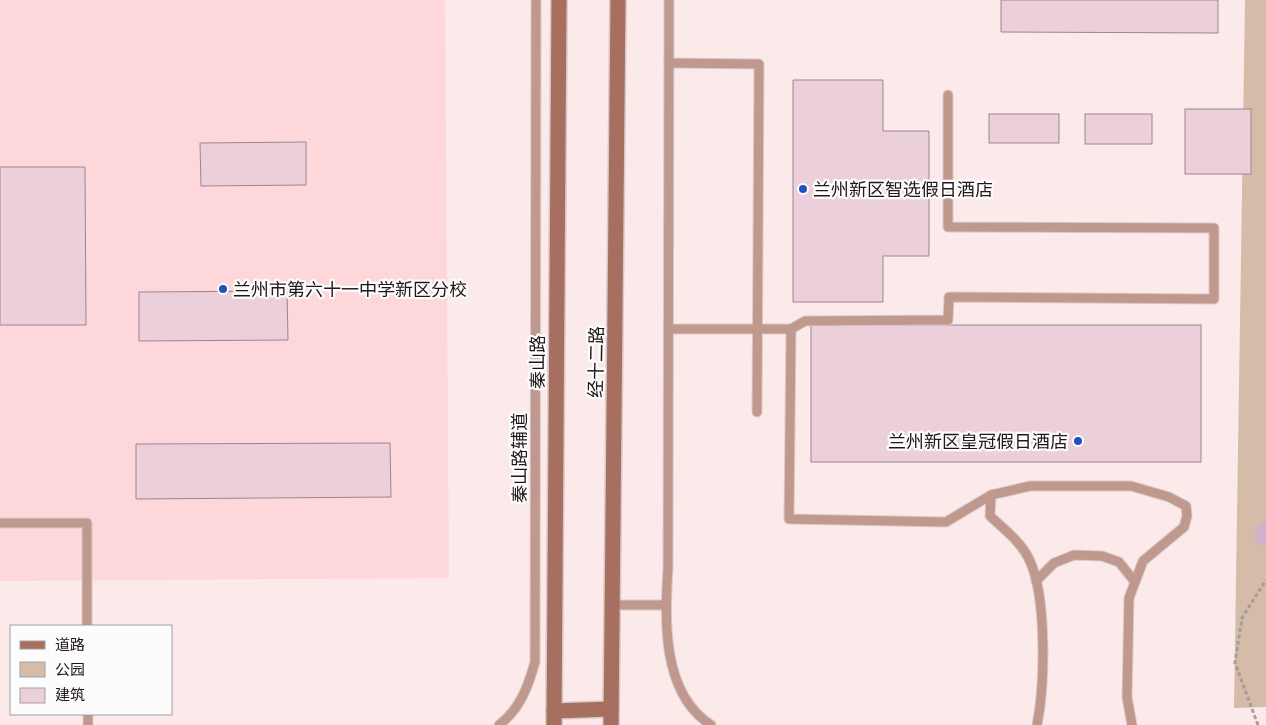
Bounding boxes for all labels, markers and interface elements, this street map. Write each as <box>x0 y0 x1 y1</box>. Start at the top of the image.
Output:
place label: 兰州新区智选假日酒店 <box>813 178 993 201</box>
marker: 兰州新区智选假日酒店 <box>797 183 809 195</box>
place label: 兰州市第六十一中学新区分校 <box>233 278 467 301</box>
marker: 兰州市第六十一中学新区分校 <box>217 283 229 295</box>
street label: 经十二路 <box>584 326 608 398</box>
street label: 秦山路 <box>526 335 549 389</box>
street label: 秦山路辅道 <box>508 413 531 503</box>
place label: 兰州新区皇冠假日酒店 <box>888 430 1068 453</box>
marker: 兰州新区皇冠假日酒店 <box>1072 435 1084 447</box>
legend <box>10 625 172 715</box>
text: 道路 <box>55 635 85 654</box>
text: 公园 <box>55 660 85 679</box>
text: 建筑 <box>55 685 85 704</box>

